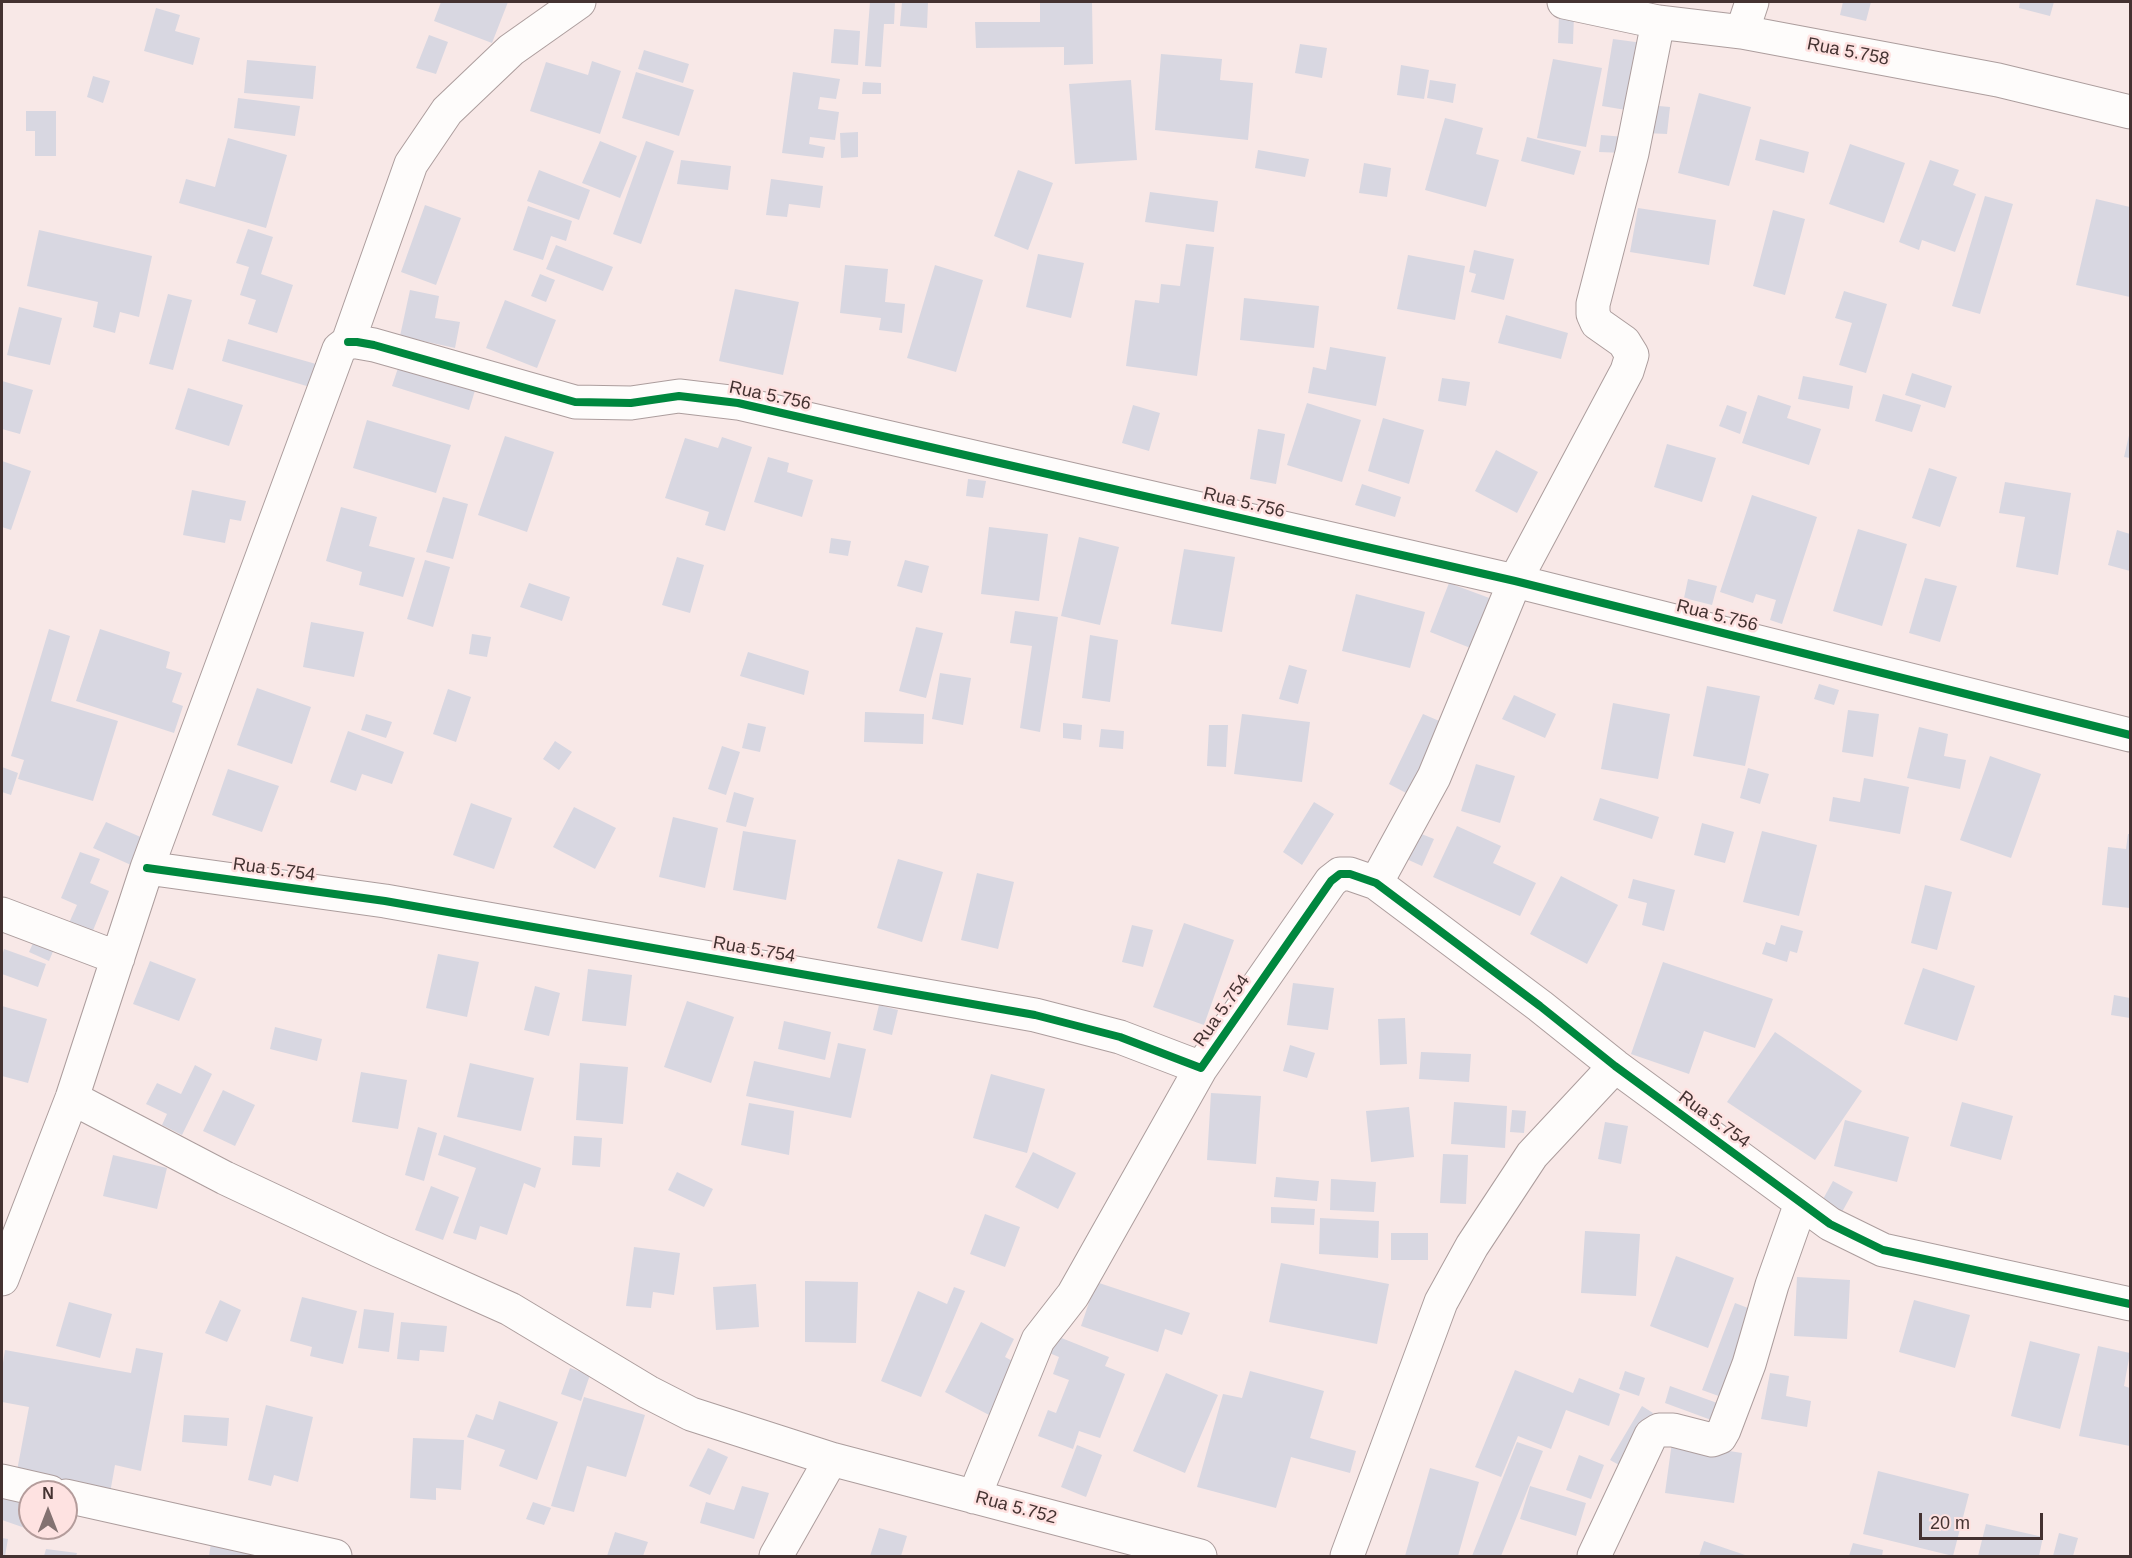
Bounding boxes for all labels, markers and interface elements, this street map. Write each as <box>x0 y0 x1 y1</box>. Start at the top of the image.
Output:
street label: Rua 5.758 <box>1805 33 1891 71</box>
street label: Rua 5.756 <box>727 377 813 415</box>
street label: Rua 5.756 <box>1201 483 1287 523</box>
street label: Rua 5.756 <box>1674 595 1760 637</box>
street label: Rua 5.754 <box>231 854 317 886</box>
street label: Rua 5.754 <box>711 932 797 968</box>
street label: Rua 5.754 <box>1189 971 1255 1051</box>
street label: Rua 5.754 <box>1674 1087 1754 1153</box>
north arrow <box>18 1480 78 1540</box>
text: N <box>42 1485 54 1502</box>
street label: Rua 5.752 <box>973 1487 1059 1529</box>
scale bar <box>1922 1501 2046 1539</box>
text: 20 m <box>1930 1513 1970 1533</box>

